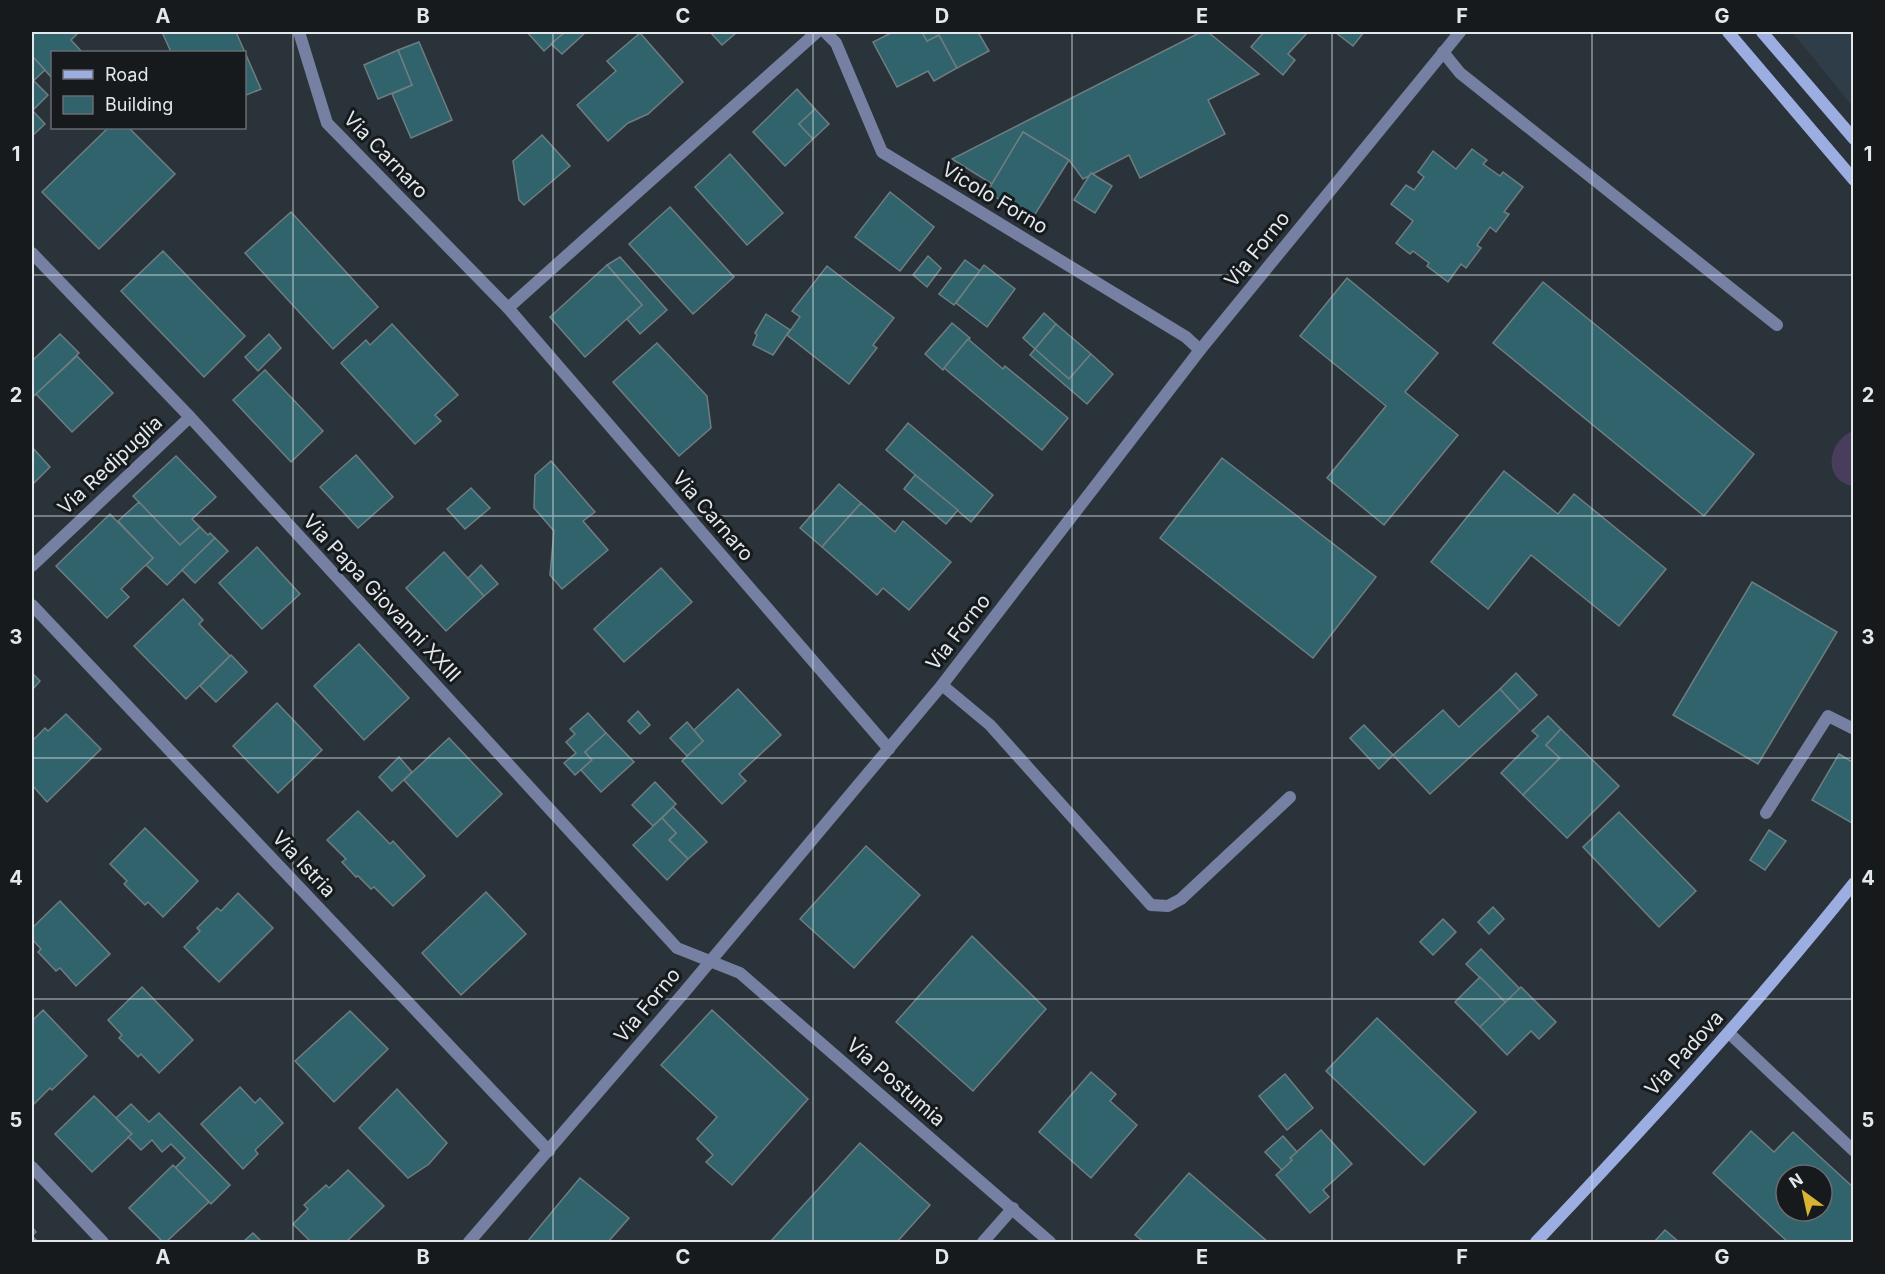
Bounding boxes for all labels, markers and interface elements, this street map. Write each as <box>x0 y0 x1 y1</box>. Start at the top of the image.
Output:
text: A <box>156 4 171 28</box>
text: B <box>416 4 430 28</box>
text: C <box>676 4 690 28</box>
text: D <box>935 4 949 28</box>
text: E <box>1196 4 1208 28</box>
text: F <box>1456 4 1468 28</box>
text: G <box>1714 4 1730 28</box>
legend <box>51 51 246 129</box>
text: Road <box>105 64 148 85</box>
text: Building <box>105 94 173 115</box>
street label: Via Carnaro <box>339 107 433 203</box>
text: 1 <box>12 142 20 166</box>
text: 1 <box>1864 142 1872 166</box>
street label: Vicolo Forno <box>938 157 1052 239</box>
street label: Via Forno <box>1219 206 1295 292</box>
text: 2 <box>10 383 22 407</box>
text: 2 <box>1862 383 1874 407</box>
street label: Via Redipuglia <box>53 410 167 520</box>
street label: Via Carnaro <box>667 466 759 566</box>
street label: Via Papa Giovanni XXIII <box>298 509 466 687</box>
street label: Via Forno <box>921 589 995 675</box>
text: 3 <box>10 625 22 649</box>
text: 3 <box>1862 625 1874 649</box>
street label: Via Istria <box>267 826 341 902</box>
text: 4 <box>9 866 23 890</box>
text: 4 <box>1861 866 1875 890</box>
street label: Via Forno <box>609 963 685 1047</box>
street label: Via Padova <box>1640 1006 1728 1100</box>
street label: Via Postumia <box>842 1033 950 1131</box>
text: 5 <box>10 1108 22 1132</box>
text: 5 <box>1862 1108 1874 1132</box>
north arrow <box>1774 1163 1834 1223</box>
text: N <box>1785 1169 1806 1192</box>
text: A <box>156 1245 171 1269</box>
text: B <box>416 1245 430 1269</box>
text: C <box>676 1245 690 1269</box>
text: D <box>935 1245 949 1269</box>
text: E <box>1196 1245 1208 1269</box>
text: F <box>1456 1245 1468 1269</box>
text: G <box>1714 1245 1730 1269</box>

